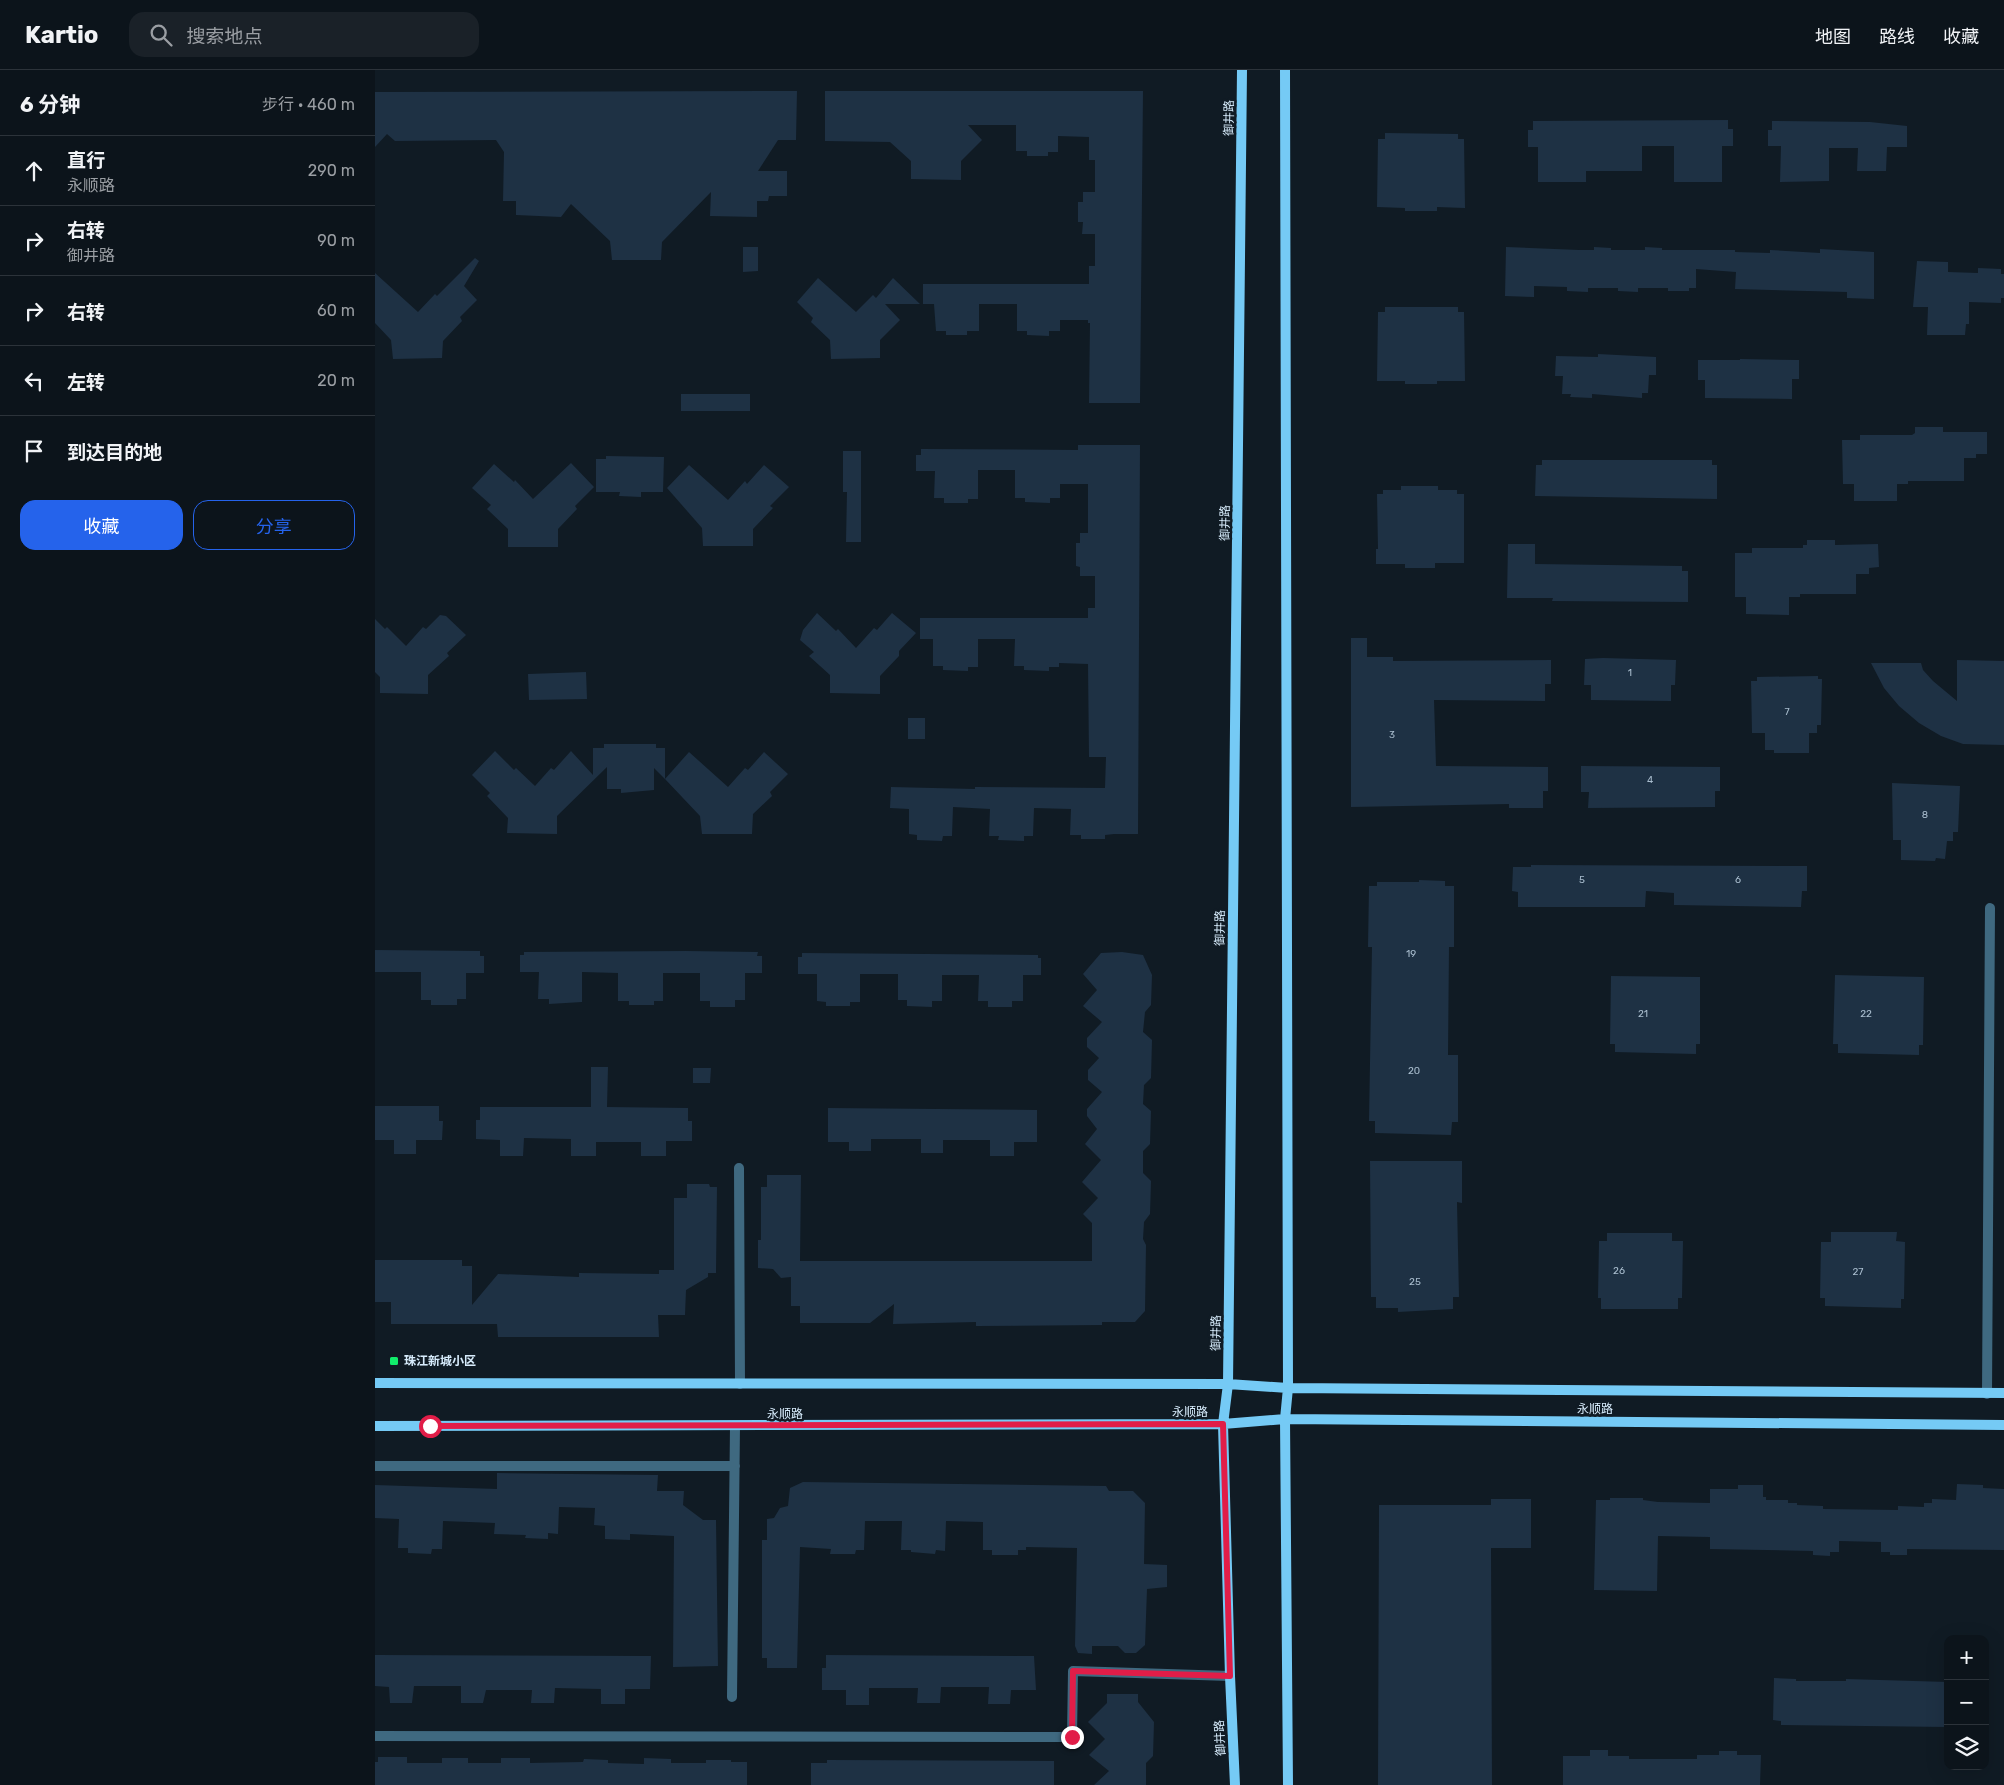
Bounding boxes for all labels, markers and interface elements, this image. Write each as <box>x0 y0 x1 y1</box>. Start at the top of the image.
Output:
search box <box>129 12 479 57</box>
text: Kartio <box>25 21 99 49</box>
icon: search <box>147 21 175 49</box>
text: 搜索地点 <box>187 25 263 48</box>
text: 地图 <box>1815 26 1851 48</box>
text: 路线 <box>1879 26 1915 48</box>
text: 收藏 <box>1943 26 1979 48</box>
text: 6 分钟 <box>20 92 80 117</box>
text: 步行 · 460 m <box>262 95 355 114</box>
street label: 御井路 <box>1222 100 1236 136</box>
text: 直行 <box>67 149 105 172</box>
icon: ahead <box>20 157 48 185</box>
text: 290 m <box>308 161 355 180</box>
text: 永顺路 <box>67 176 115 195</box>
text: 右转 <box>67 219 105 242</box>
icon: right <box>20 227 48 255</box>
text: 90 m <box>317 231 355 250</box>
text: 御井路 <box>67 246 115 265</box>
icon: right <box>20 297 48 325</box>
text: 右转 <box>67 301 105 324</box>
text: 60 m <box>317 301 355 320</box>
icon: left <box>20 367 48 395</box>
text: 左转 <box>67 371 105 394</box>
text: 20 m <box>317 371 355 390</box>
icon: arrive <box>20 437 48 465</box>
text: 到达目的地 <box>67 441 162 464</box>
button: 收藏 <box>20 500 183 550</box>
button: 分享 <box>193 500 355 550</box>
street label: 御井路 <box>1218 505 1232 541</box>
house number: 1 <box>1628 667 1632 679</box>
house number: 7 <box>1784 706 1790 718</box>
house number: 3 <box>1389 729 1395 741</box>
house number: 4 <box>1647 774 1653 786</box>
house number: 8 <box>1922 809 1928 821</box>
house number: 5 <box>1579 874 1585 886</box>
house number: 6 <box>1735 874 1741 886</box>
street label: 御井路 <box>1213 910 1227 946</box>
house number: 19 <box>1406 948 1416 960</box>
house number: 21 <box>1638 1008 1648 1020</box>
house number: 22 <box>1860 1008 1872 1020</box>
house number: 20 <box>1408 1065 1420 1077</box>
house number: 26 <box>1613 1265 1625 1277</box>
house number: 27 <box>1853 1266 1864 1278</box>
house number: 25 <box>1409 1276 1421 1288</box>
street label: 御井路 <box>1209 1315 1223 1351</box>
place label: 珠江新城小区 <box>404 1354 476 1368</box>
marker: 珠江新城小区 <box>388 1355 400 1367</box>
street label: 永顺路 <box>1577 1402 1613 1416</box>
street label: 永顺路 <box>1172 1405 1208 1419</box>
street label: 永顺路 <box>767 1407 803 1421</box>
route start <box>419 1415 442 1438</box>
map controls <box>1944 1635 1989 1770</box>
button: + <box>1944 1635 1989 1680</box>
button: − <box>1944 1680 1989 1725</box>
street label: 御井路 <box>1212 1720 1228 1756</box>
button: layers <box>1944 1725 1989 1770</box>
route end <box>1061 1726 1084 1749</box>

